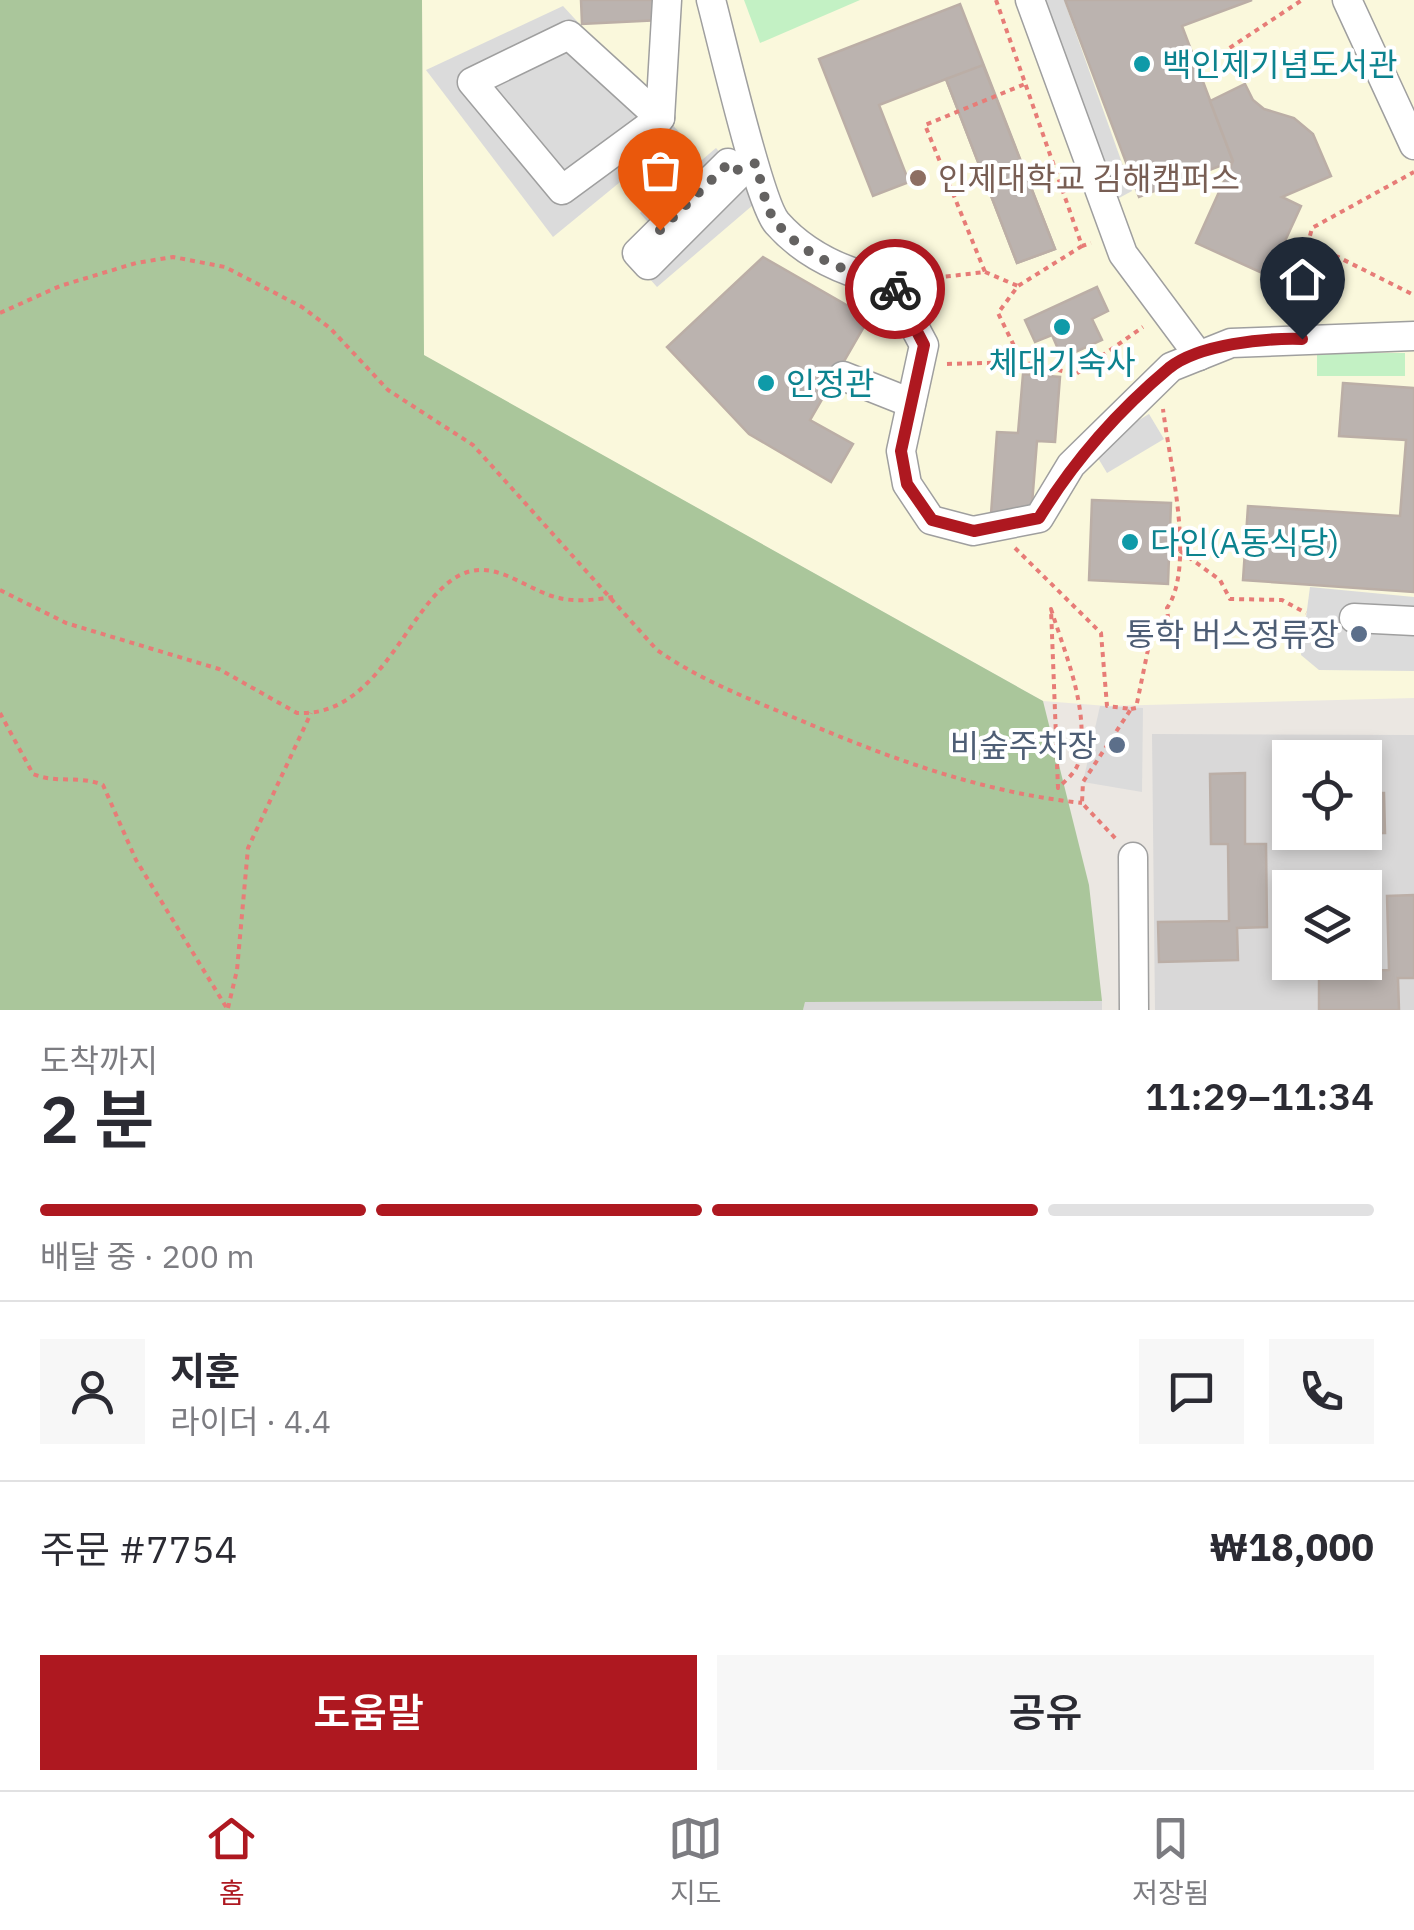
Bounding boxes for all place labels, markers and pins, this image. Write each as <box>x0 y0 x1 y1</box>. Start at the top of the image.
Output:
place label: 백인제기념도서관 <box>1162 43 1398 85</box>
marker: 백인제기념도서관 <box>1131 53 1153 75</box>
pin <box>618 128 703 231</box>
place label: 인제대학교 김해캠퍼스 <box>938 157 1240 199</box>
marker: 인제대학교 김해캠퍼스 <box>907 167 929 189</box>
pin <box>1260 237 1345 340</box>
marker: 체대기숙사 <box>1051 316 1073 338</box>
place label: 체대기숙사 <box>988 341 1136 383</box>
place label: 인정관 <box>786 362 874 404</box>
marker: 인정관 <box>755 372 777 394</box>
place label: 다인(A동식당) <box>1150 521 1339 563</box>
marker: 다인(A동식당) <box>1119 531 1141 553</box>
place label: 통학 버스정류장 <box>1125 613 1339 655</box>
marker: 통학 버스정류장 <box>1348 623 1370 645</box>
place label: 비숲주차장 <box>950 724 1097 766</box>
marker: 비숲주차장 <box>1106 734 1128 756</box>

